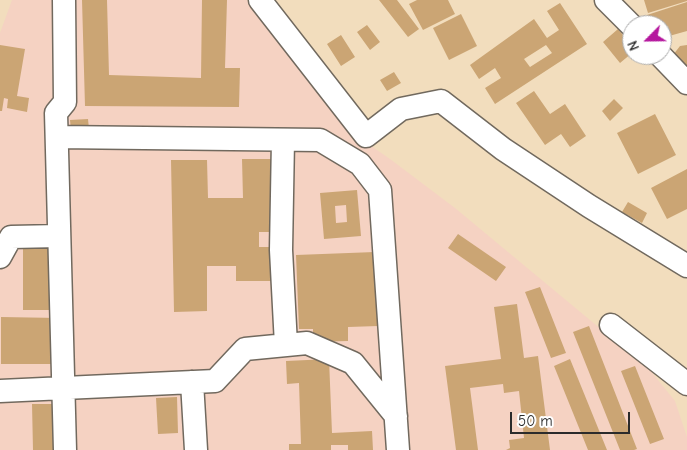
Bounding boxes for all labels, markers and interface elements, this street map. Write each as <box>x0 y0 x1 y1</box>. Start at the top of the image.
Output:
north arrow <box>622 15 672 65</box>
text: N <box>624 38 643 53</box>
scale bar <box>512 402 632 434</box>
text: 50 m <box>518 412 553 430</box>

